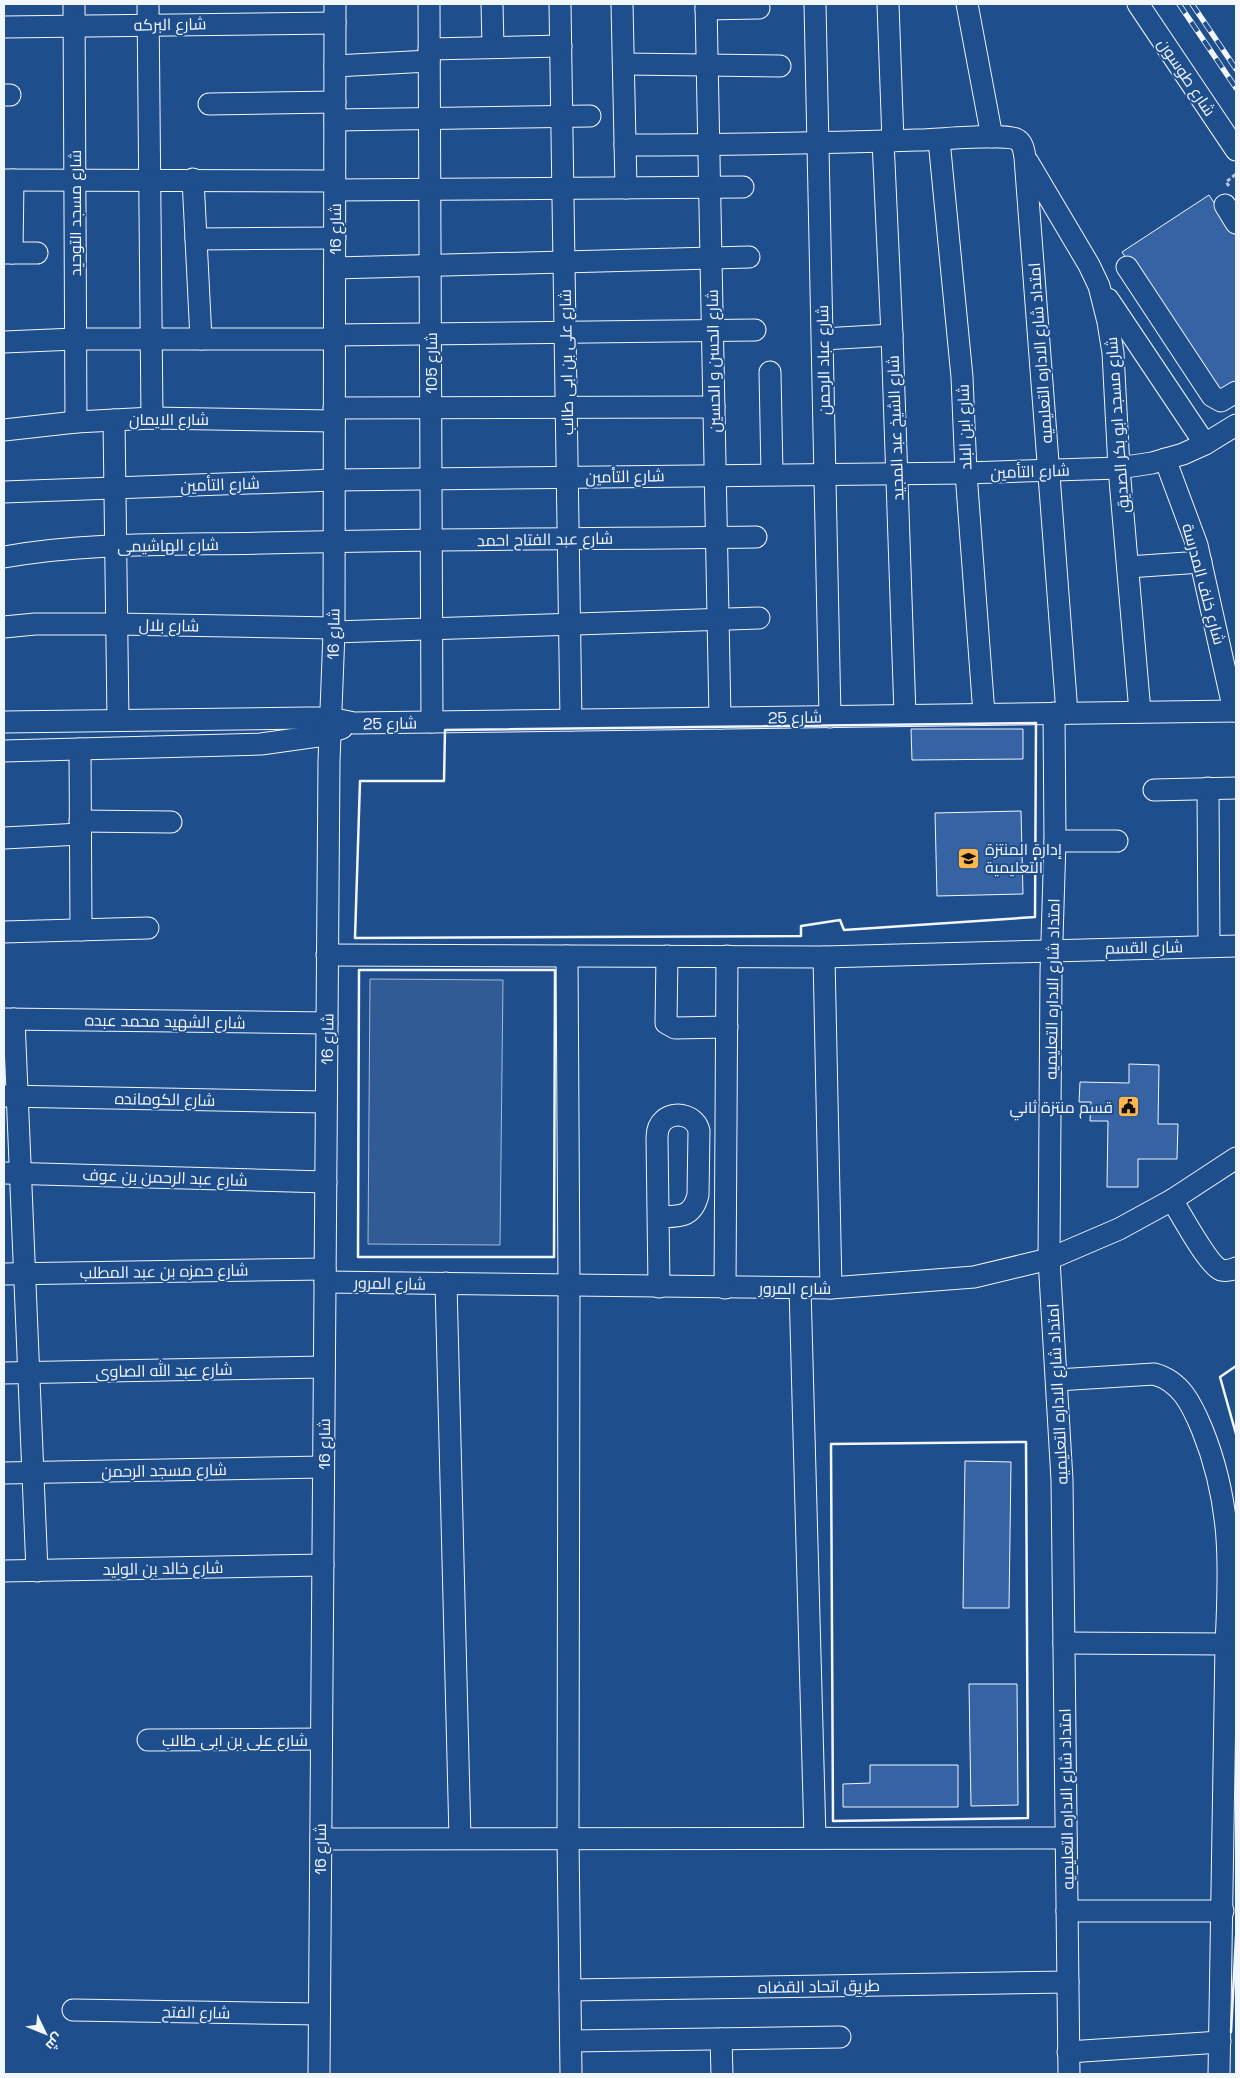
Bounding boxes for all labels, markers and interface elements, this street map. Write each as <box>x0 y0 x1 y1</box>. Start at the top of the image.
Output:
street label: شارع البركه <box>134 13 206 37</box>
street label: شارع طوسون <box>1152 34 1220 121</box>
street label: شارع مسجد التوحيد <box>65 150 87 276</box>
street label: شارع 16 <box>325 203 347 255</box>
street label: امتداد شارع الاداره التعليميه <box>1024 262 1058 444</box>
street label: شارع على بن ابى طالب <box>555 289 579 435</box>
street label: شارع الحسن و الحسين <box>702 289 726 433</box>
street label: شارع عباد الرحمن <box>812 305 836 415</box>
street label: شارع 105 <box>421 332 443 394</box>
street label: شارع مسجد ابو بكر الصديق <box>1101 336 1135 514</box>
street label: شارع الشيخ عبد المجيد <box>882 355 910 501</box>
street label: شارع ابن البلد <box>953 384 977 470</box>
street label: شارع الايمان <box>129 409 209 431</box>
street label: شارع التأمين <box>990 460 1070 484</box>
street label: شارع التأمين <box>585 465 665 489</box>
street label: شارع التأمين <box>180 473 260 497</box>
street label: شارع خلف المدرسة <box>1176 521 1230 647</box>
street label: شارع عبد الفتاح احمد <box>477 528 613 552</box>
street label: شارع الهاشيمى <box>117 534 219 558</box>
street label: شارع 16 <box>323 608 345 660</box>
street label: شارع بلال <box>138 614 200 638</box>
street label: شارع 25 <box>768 707 822 729</box>
street label: شارع 25 <box>363 713 417 735</box>
place label: إدارة المنتزة التعليمية <box>985 839 1062 878</box>
school or university icon: إدارة المنتزة التعليمية <box>957 846 981 870</box>
street label: امتداد شارع الاداره التعليميه <box>1040 898 1066 1080</box>
street label: شارع القسم <box>1105 936 1183 960</box>
street label: شارع الشهيد محمد عبده <box>84 1010 246 1034</box>
street label: شارع 16 <box>317 1013 339 1065</box>
street label: شارع الكومانده <box>114 1088 216 1112</box>
public building icon: قسم منتزة ثاني <box>1117 1095 1141 1119</box>
place label: قسم منتزة ثاني <box>1010 1097 1113 1121</box>
street label: شارع عبد الرحمن بن عوف <box>82 1164 248 1192</box>
street label: شارع حمزه بن عبد المطلب <box>79 1260 249 1284</box>
street label: شارع المرور <box>353 1272 426 1296</box>
street label: شارع المرور <box>758 1278 831 1300</box>
street label: امتداد شارع الاداره التعليميه <box>1042 1303 1074 1485</box>
street label: شارع عبد الله الصاوى <box>95 1359 233 1383</box>
street label: شارع 16 <box>314 1418 336 1470</box>
street label: شارع مسجد الرحمن <box>101 1459 227 1483</box>
street label: شارع خالد بن الوليد <box>102 1557 224 1581</box>
street label: امتداد شارع الاداره التعليميه <box>1054 1708 1080 1890</box>
street label: شارع على بن ابى طالب <box>162 1730 308 1752</box>
street label: شارع 16 <box>310 1823 332 1875</box>
street label: طريق اتحاد القضاه <box>758 1975 880 1998</box>
street label: شارع الفتح <box>161 2001 231 2025</box>
north arrow <box>20 2008 70 2058</box>
text: ش <box>42 2029 67 2055</box>

